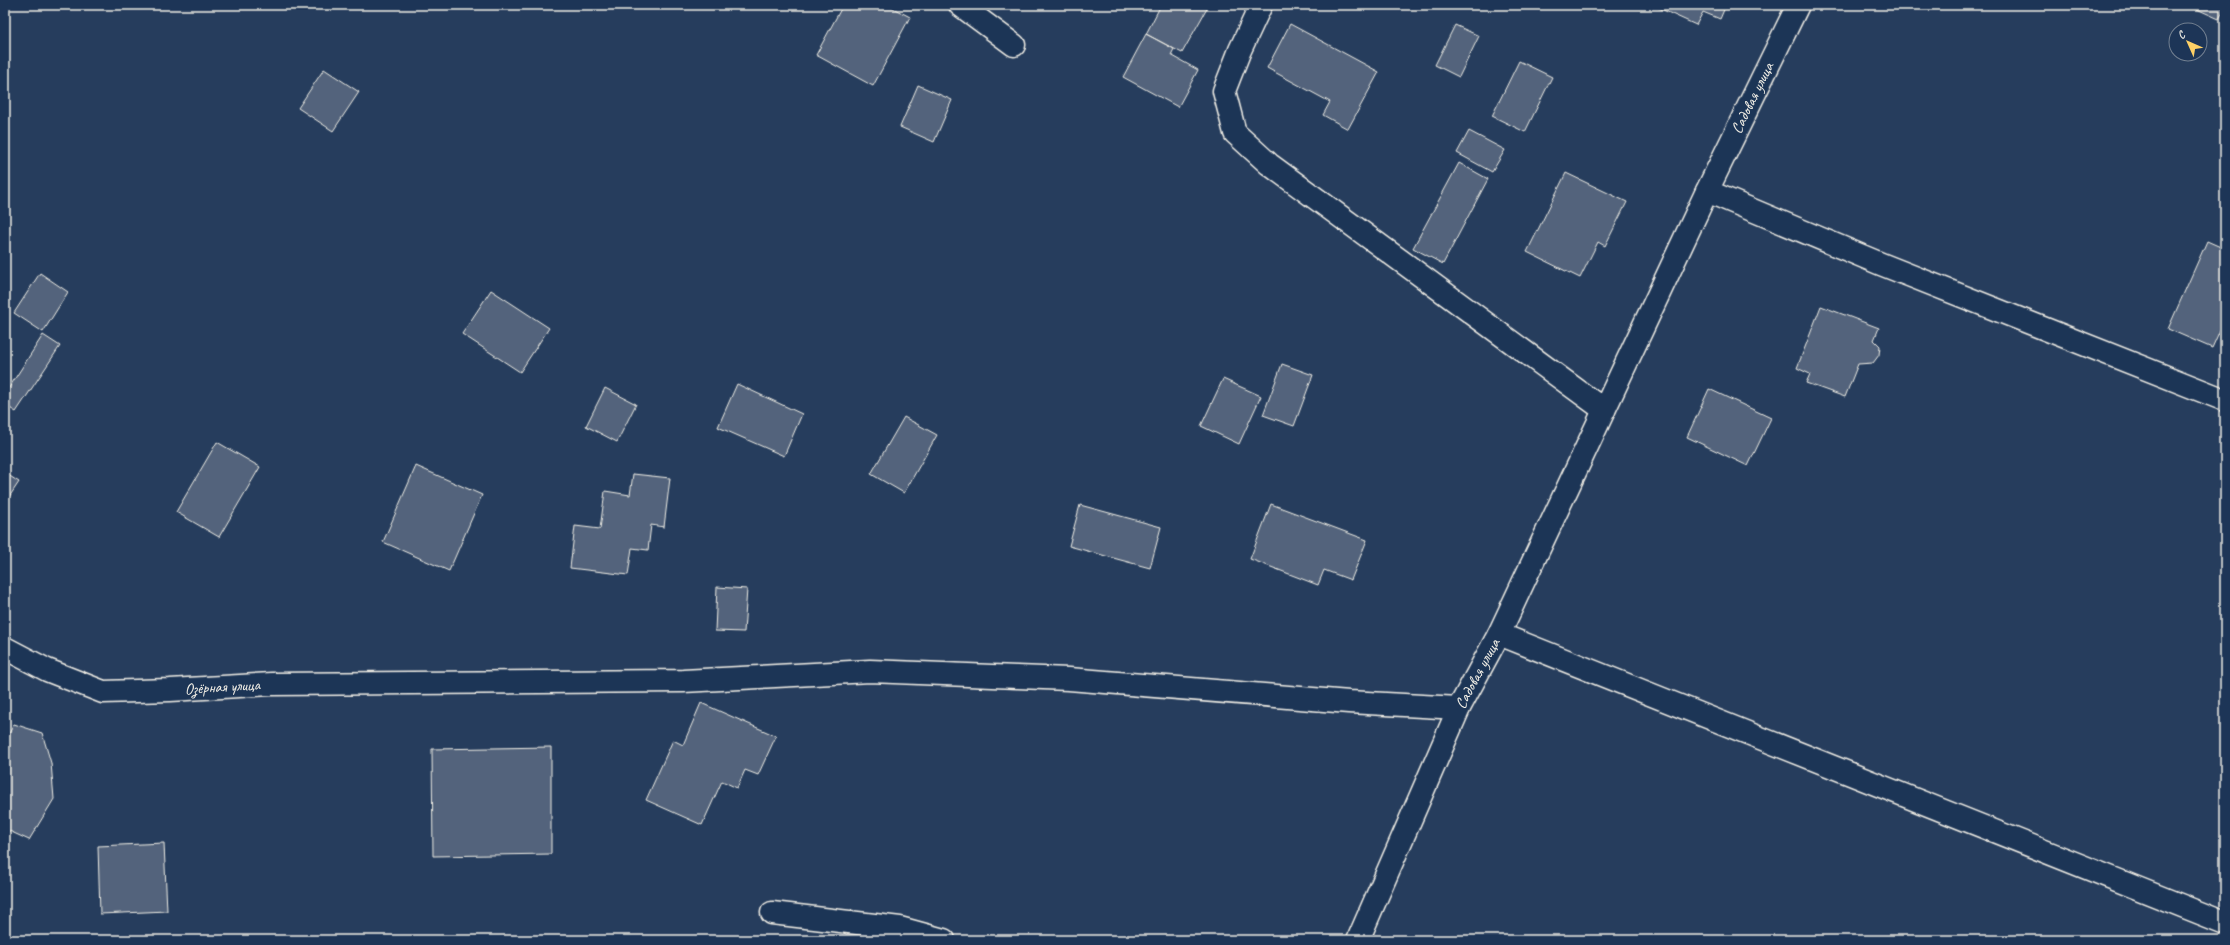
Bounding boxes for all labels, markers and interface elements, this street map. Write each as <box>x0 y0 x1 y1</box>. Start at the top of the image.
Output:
north arrow <box>2168 22 2208 62</box>
text: С <box>2174 27 2189 42</box>
street label: Садовая улица <box>1727 58 1779 137</box>
street label: Садовая улица <box>1450 634 1505 712</box>
street label: Озёрная улица <box>184 675 262 699</box>

